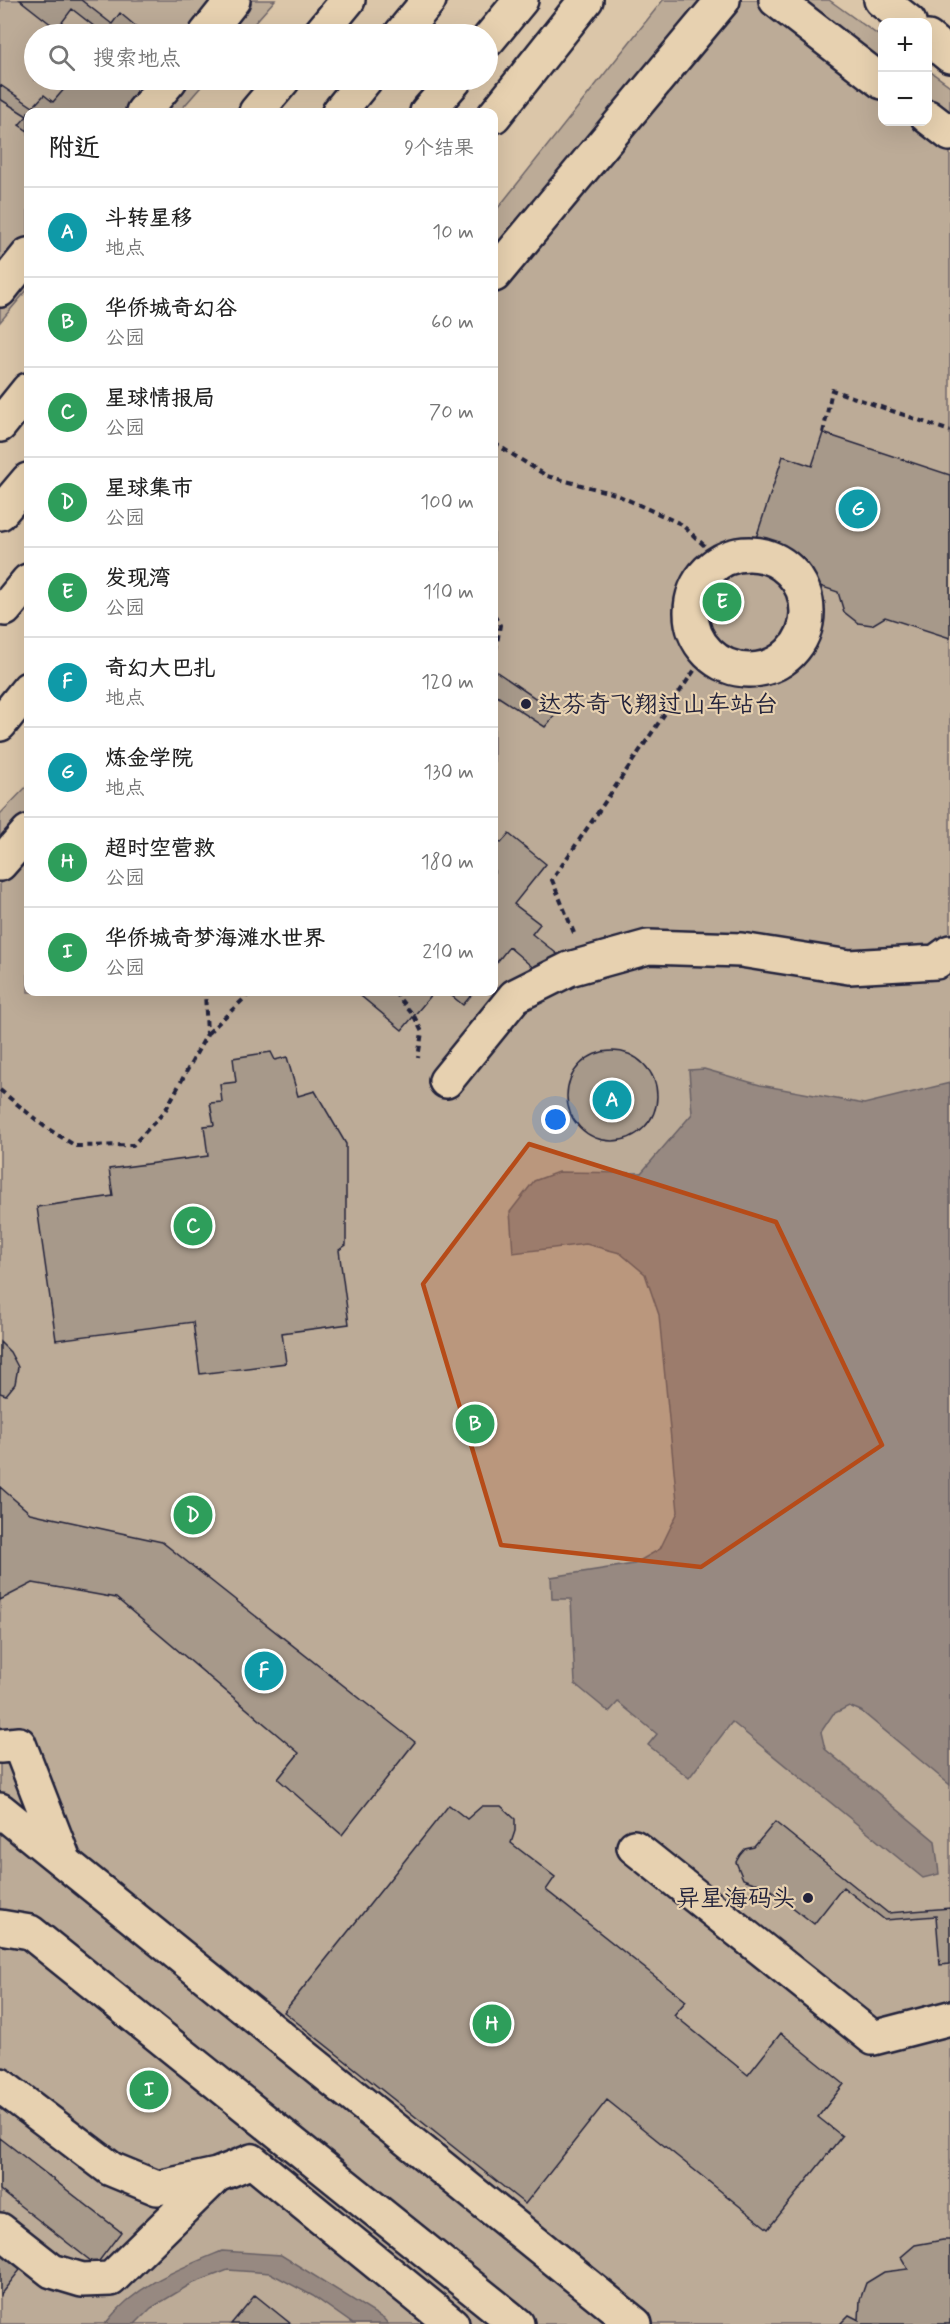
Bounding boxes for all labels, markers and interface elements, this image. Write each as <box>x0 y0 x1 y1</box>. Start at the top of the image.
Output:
map controls <box>878 18 932 126</box>
button: + <box>878 18 932 72</box>
search box <box>24 24 498 90</box>
icon: search <box>45 41 78 74</box>
text: 搜索地点 <box>93 45 181 73</box>
button: − <box>878 72 932 126</box>
text: 附近 <box>48 132 100 166</box>
text: 9个结果 <box>404 135 474 162</box>
text: 斗转星移 <box>105 205 193 233</box>
text: A <box>61 219 74 246</box>
text: 10 m <box>432 219 474 246</box>
text: 地点 <box>105 235 145 262</box>
text: 华侨城奇幻谷 <box>105 295 237 323</box>
text: B <box>61 309 74 336</box>
text: 60 m <box>431 309 474 336</box>
text: 公园 <box>105 325 145 352</box>
text: 星球情报局 <box>105 385 215 413</box>
text: C <box>60 399 75 426</box>
text: 70 m <box>429 399 474 426</box>
text: 公园 <box>105 415 145 442</box>
text: 星球集市 <box>105 475 193 503</box>
pin: G <box>838 486 878 532</box>
text: D <box>61 489 74 516</box>
text: 100 m <box>420 489 474 516</box>
text: 公园 <box>105 505 145 532</box>
text: 发现湾 <box>105 565 171 593</box>
text: E <box>62 579 73 606</box>
text: 110 m <box>423 579 474 606</box>
pin: E <box>702 580 742 624</box>
text: 公园 <box>105 595 145 622</box>
text: 奇幻大巴扎 <box>105 655 215 683</box>
text: F <box>62 669 73 696</box>
text: 120 m <box>421 669 474 696</box>
text: 地点 <box>105 685 145 712</box>
place label: 达芬奇飞翔过山车站台 <box>538 690 778 721</box>
marker: 达芬奇飞翔过山车站台 <box>519 697 533 711</box>
text: 炼金学院 <box>105 745 193 773</box>
text: G <box>61 759 74 786</box>
text: 130 m <box>423 759 474 786</box>
text: 地点 <box>105 775 145 802</box>
text: 超时空营救 <box>105 835 215 863</box>
text: H <box>61 849 74 876</box>
text: 180 m <box>421 849 474 876</box>
text: 公园 <box>105 865 145 892</box>
text: 华侨城奇梦海滩水世界 <box>105 925 325 953</box>
text: I <box>62 939 73 966</box>
text: 210 m <box>422 939 474 966</box>
text: 公园 <box>105 955 145 982</box>
pin: A <box>592 1078 632 1122</box>
your location <box>541 1105 570 1134</box>
pin: C <box>174 1204 212 1248</box>
pin: B <box>456 1402 494 1446</box>
pin: D <box>174 1492 212 1538</box>
pin: F <box>244 1648 284 1694</box>
place label: 异星海码头 <box>676 1884 796 1915</box>
marker: 异星海码头 <box>801 1891 815 1905</box>
pin: H <box>472 2002 512 2046</box>
pin: I <box>130 2068 168 2112</box>

